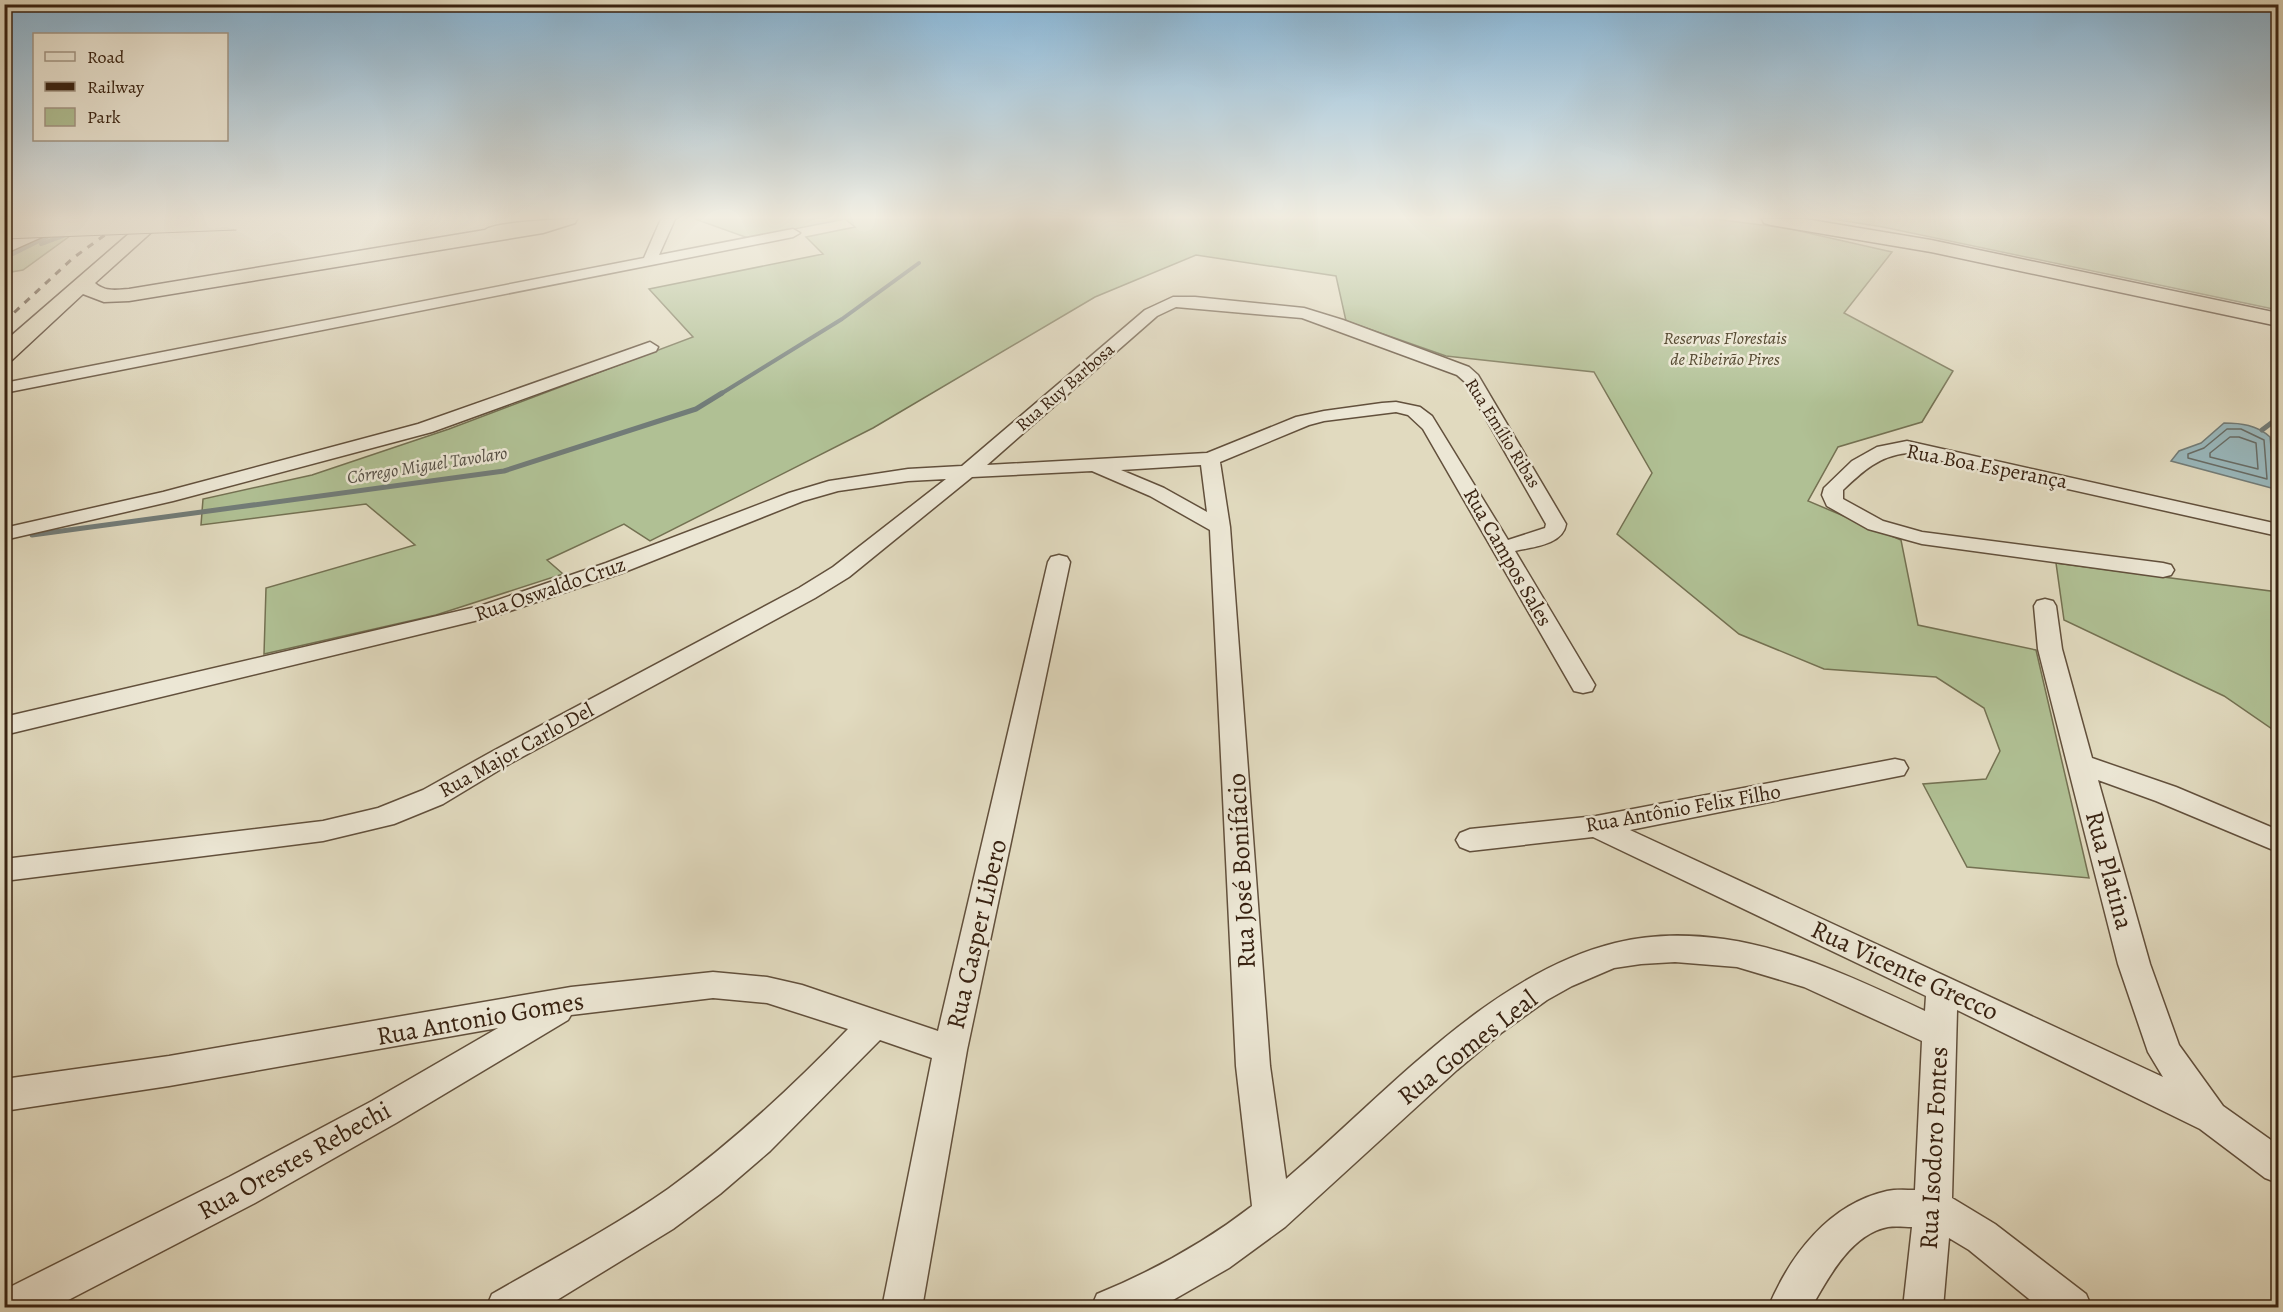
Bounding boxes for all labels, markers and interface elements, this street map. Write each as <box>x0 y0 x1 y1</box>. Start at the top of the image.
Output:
legend <box>33 33 228 141</box>
text: Road <box>87 45 125 69</box>
text: Railway <box>87 75 145 99</box>
text: Park <box>87 105 121 129</box>
park label: Reservas Florestais de Ribeirão Pires <box>1663 326 1787 371</box>
street label: Rua Ruy Barbosa <box>1010 337 1120 437</box>
street label: Rua Emílio Ribas <box>1460 374 1546 492</box>
street label: Rua Boa Esperança <box>1904 437 2070 495</box>
water label: Córrego Miguel Tavolaro <box>345 440 509 490</box>
street label: Rua Campos Sales <box>1457 483 1559 631</box>
street label: Rua Oswaldo Cruz <box>471 550 629 628</box>
street label: Rua Major Carlo Del <box>434 696 598 804</box>
street label: Rua José Bonifácio <box>1219 772 1264 970</box>
street label: Rua Antônio Felix Filho <box>1583 777 1783 839</box>
street label: Rua Platina <box>2077 807 2142 933</box>
street label: Rua Casper Libero <box>938 836 1015 1032</box>
street label: Rua Vicente Grecco <box>1805 912 2004 1029</box>
street label: Rua Gomes Leal <box>1390 982 1544 1113</box>
street label: Rua Antonio Gomes <box>374 983 587 1054</box>
street label: Rua Isodoro Fontes <box>1911 1046 1956 1251</box>
street label: Rua Orestes Rebechi <box>191 1093 397 1228</box>

